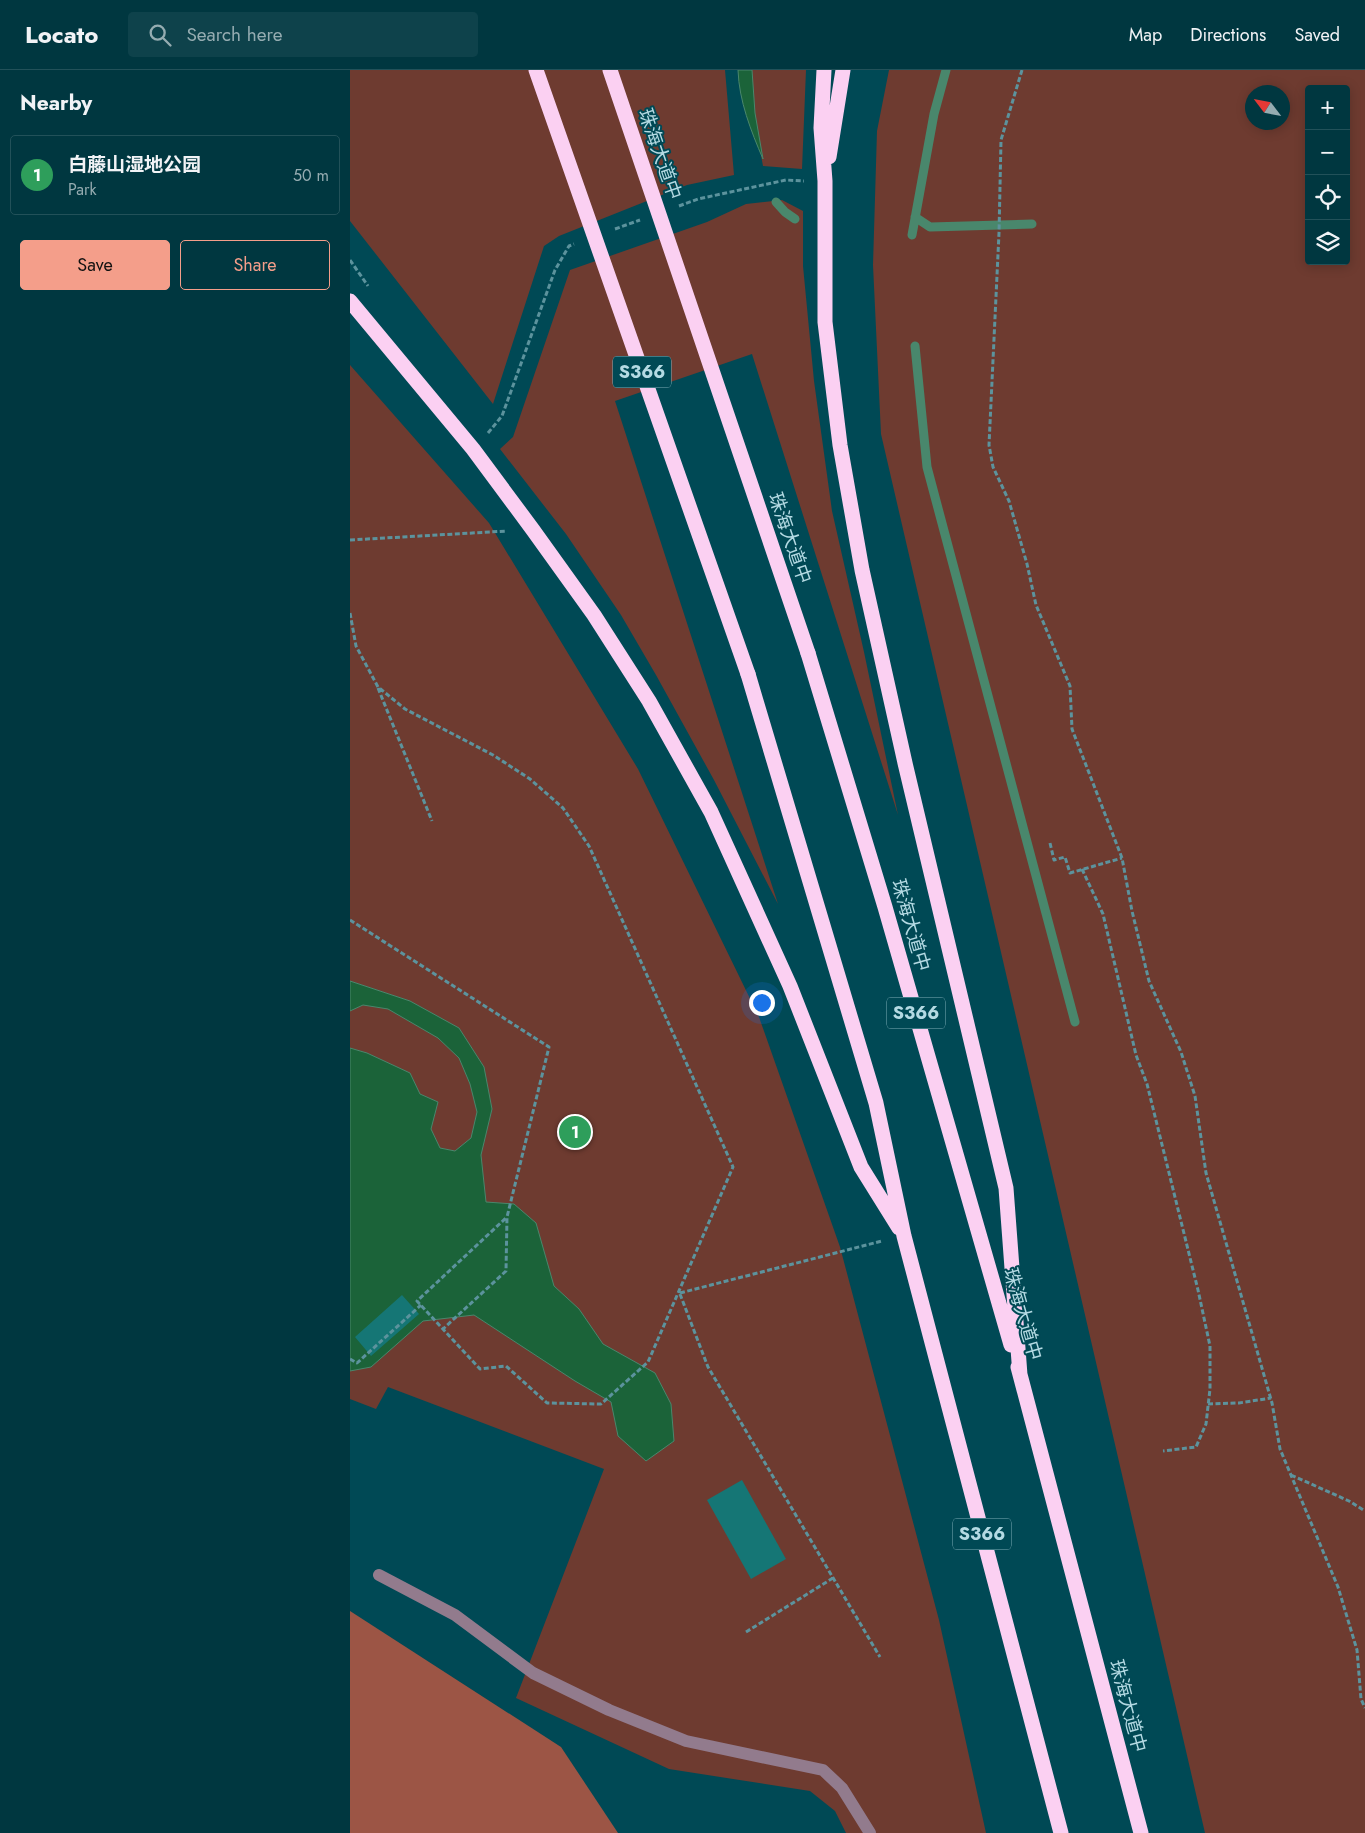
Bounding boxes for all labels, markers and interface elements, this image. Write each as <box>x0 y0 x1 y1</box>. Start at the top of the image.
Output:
search box <box>128 12 478 57</box>
text: Locato <box>25 17 98 52</box>
icon: search <box>146 21 174 49</box>
text: Search here <box>186 21 283 48</box>
text: Map <box>1129 22 1162 48</box>
text: Directions <box>1190 22 1266 48</box>
text: Saved <box>1294 22 1340 48</box>
north arrow <box>1245 85 1290 130</box>
map controls <box>1305 85 1350 265</box>
button: + <box>1305 85 1350 130</box>
text: Nearby <box>20 88 92 118</box>
street label: 珠海大道中 <box>632 105 688 203</box>
button: − <box>1305 130 1350 175</box>
text: 白藤山湿地公园 <box>68 151 201 178</box>
text: 1 <box>33 164 41 187</box>
text: 50 m <box>293 164 329 187</box>
button: locate <box>1305 175 1350 220</box>
text: Park <box>68 178 97 201</box>
button: layers <box>1305 220 1350 265</box>
button: Save <box>20 240 170 290</box>
button: Share <box>180 240 330 290</box>
road number: S366 <box>613 356 671 388</box>
street label: 珠海大道中 <box>762 489 818 587</box>
street label: 珠海大道中 <box>885 876 937 974</box>
your location <box>749 990 775 1016</box>
road number: S366 <box>887 998 945 1028</box>
pin: 1 <box>559 1113 591 1151</box>
street label: 珠海大道中 <box>997 1265 1049 1363</box>
road number: S366 <box>953 1518 1011 1550</box>
street label: 珠海大道中 <box>1103 1657 1153 1755</box>

